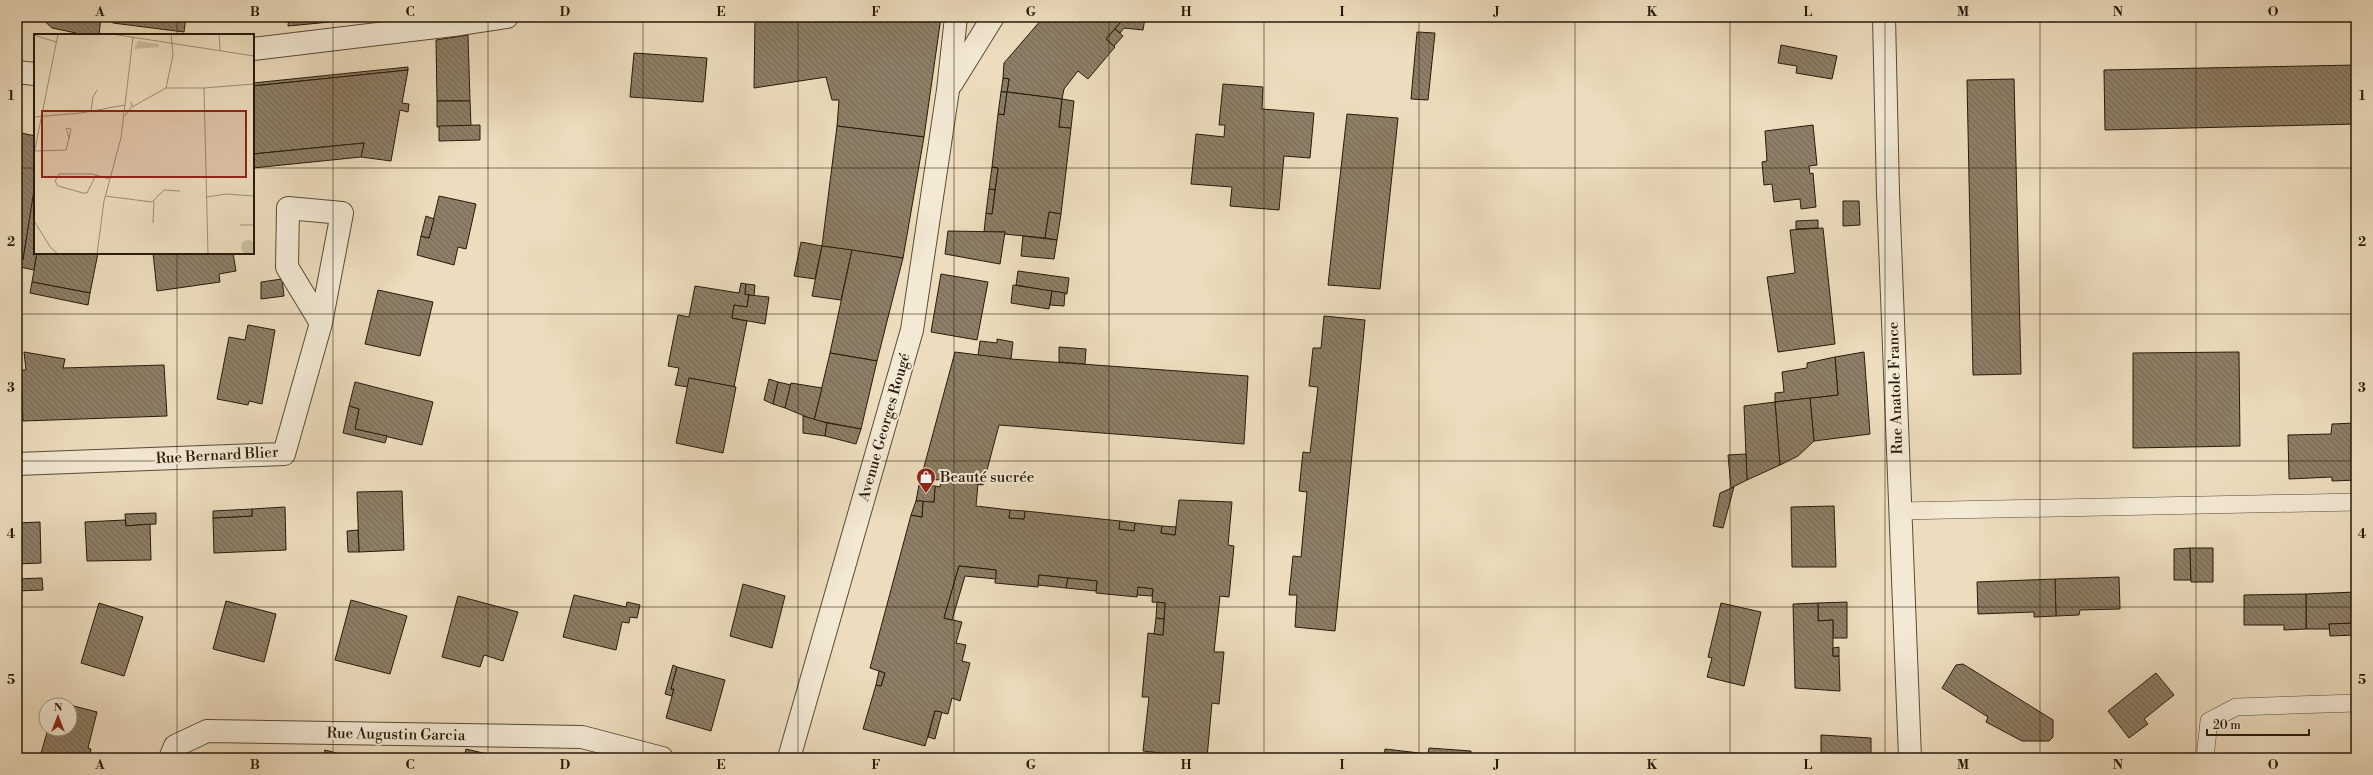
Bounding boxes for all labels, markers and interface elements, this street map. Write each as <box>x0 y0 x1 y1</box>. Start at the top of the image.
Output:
text: A <box>94 4 105 20</box>
text: B <box>250 4 260 20</box>
text: C <box>405 4 415 20</box>
text: D <box>560 4 570 20</box>
text: E <box>716 4 726 20</box>
text: F <box>871 4 881 20</box>
text: G <box>1026 4 1037 20</box>
text: H <box>1181 4 1192 20</box>
text: I <box>1339 4 1345 20</box>
text: J <box>1492 4 1500 20</box>
text: K <box>1647 4 1658 20</box>
text: L <box>1804 4 1813 20</box>
text: M <box>1957 4 1969 20</box>
text: N <box>2113 4 2124 20</box>
text: O <box>2268 4 2279 20</box>
inset map <box>34 34 254 254</box>
text: 1 <box>8 88 15 104</box>
text: 1 <box>2359 88 2366 104</box>
text: 2 <box>7 234 15 250</box>
text: 2 <box>2358 234 2366 250</box>
street label: Rue Anatole France <box>1884 321 1907 455</box>
street label: Avenue Georges Rougé <box>854 351 915 504</box>
text: 3 <box>7 380 15 396</box>
text: 3 <box>2358 380 2366 396</box>
street label: Rue Bernard Blier <box>155 443 279 468</box>
shop icon: Beauté sucrée <box>915 466 937 494</box>
place label: Beauté sucrée <box>939 468 1034 487</box>
text: 4 <box>7 526 16 542</box>
text: 4 <box>2358 526 2367 542</box>
text: 5 <box>7 672 15 688</box>
text: 5 <box>2358 672 2366 688</box>
north arrow <box>38 697 78 737</box>
text: N <box>54 701 63 715</box>
scale bar <box>2207 711 2309 737</box>
text: 20 m <box>2213 718 2241 733</box>
street label: Rue Augustin Garcia <box>327 724 466 745</box>
text: A <box>94 757 105 773</box>
text: B <box>250 757 260 773</box>
text: C <box>405 757 415 773</box>
text: D <box>560 757 570 773</box>
text: E <box>716 757 726 773</box>
text: F <box>871 757 881 773</box>
text: G <box>1026 757 1037 773</box>
text: H <box>1181 757 1192 773</box>
text: I <box>1339 757 1345 773</box>
text: J <box>1492 757 1500 773</box>
text: K <box>1647 757 1658 773</box>
text: L <box>1804 757 1813 773</box>
text: M <box>1957 757 1969 773</box>
text: N <box>2113 757 2124 773</box>
text: O <box>2268 757 2279 773</box>

